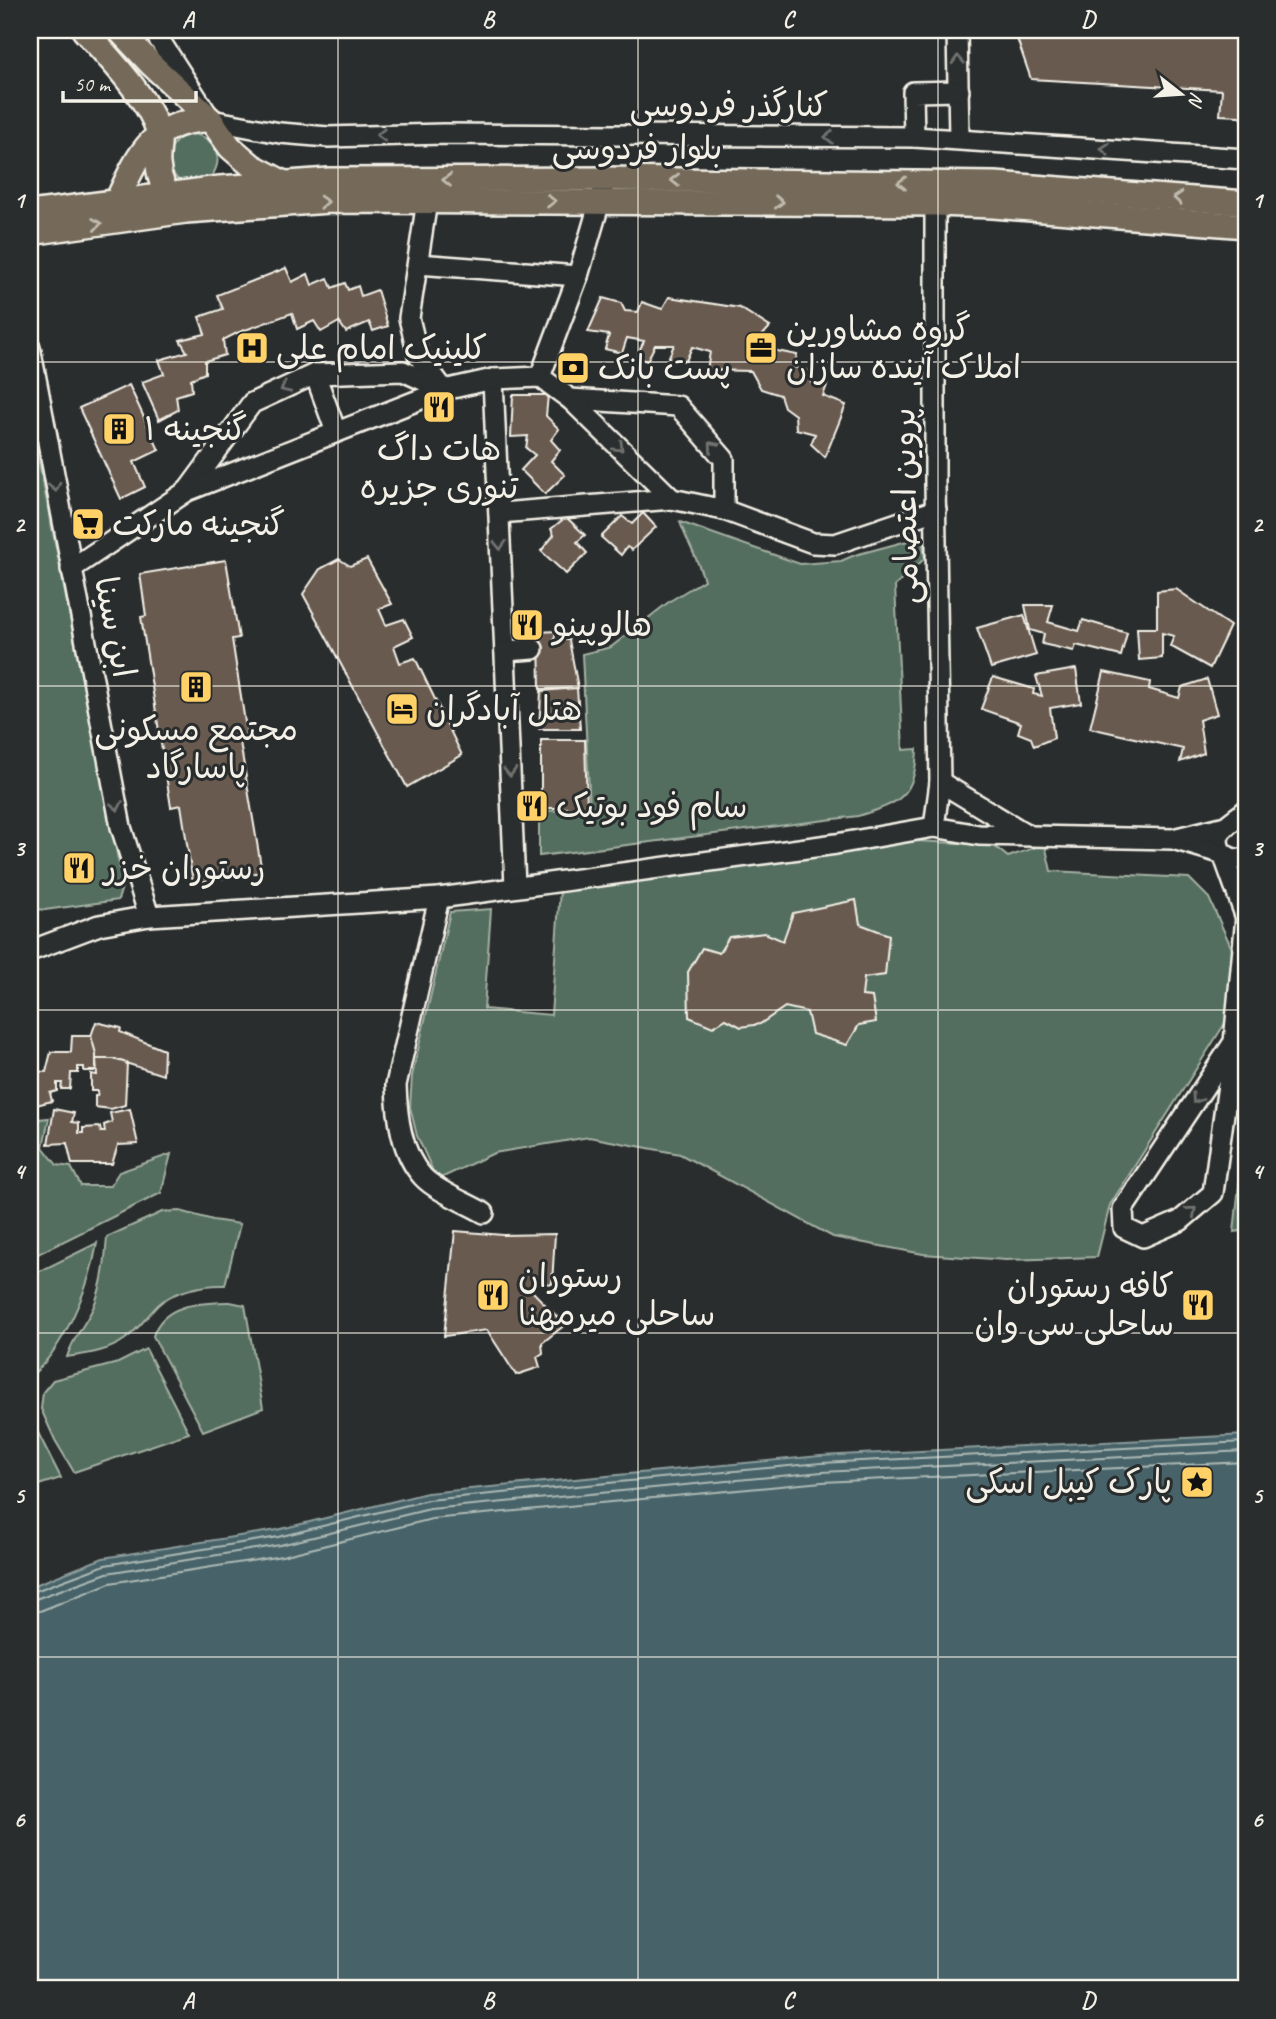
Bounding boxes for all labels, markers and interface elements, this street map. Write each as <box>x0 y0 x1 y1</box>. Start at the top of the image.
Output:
text: A <box>182 5 196 34</box>
text: B <box>482 5 496 34</box>
text: C <box>783 5 797 34</box>
text: D <box>1081 5 1097 34</box>
one-way arrow <box>951 55 966 66</box>
scale bar <box>63 60 196 104</box>
north arrow <box>1146 60 1216 130</box>
text: 50 m <box>74 71 112 97</box>
street label: کنارگذر فردوسی <box>629 84 829 126</box>
text: N <box>1182 90 1209 111</box>
street label: بلوار فردوسی <box>552 127 722 169</box>
one-way arrow <box>375 128 386 143</box>
one-way arrow <box>823 129 834 145</box>
one-way arrow <box>1099 142 1110 157</box>
one-way arrow <box>442 172 452 188</box>
one-way arrow <box>669 172 679 188</box>
one-way arrow <box>896 175 907 191</box>
text: 1 <box>14 186 27 215</box>
text: 1 <box>1252 186 1265 215</box>
one-way arrow <box>1172 191 1183 206</box>
one-way arrow <box>546 193 557 209</box>
one-way arrow <box>774 194 784 210</box>
one-way arrow <box>318 195 329 210</box>
one-way arrow <box>91 216 103 231</box>
place label: گروه مشاورین املاک آینده سازان <box>786 308 1021 388</box>
place label: کلینیک امام علی <box>276 327 487 373</box>
hospital icon: کلینیک امام علی <box>233 329 271 367</box>
office icon: گروه مشاورین املاک آینده سازان <box>742 329 780 367</box>
place label: پست بانک <box>598 347 731 389</box>
bank icon: پست بانک <box>554 349 592 387</box>
one-way arrow <box>280 379 292 393</box>
restaurant icon: هات داگ تنورى جزيره <box>420 388 458 426</box>
street label: پروین اعتصامی <box>882 407 928 605</box>
place label: گنجینه ۱ <box>144 408 247 450</box>
building icon: گنجینه ۱ <box>100 410 138 448</box>
place label: هات داگ تنورى جزيره <box>360 428 519 508</box>
one-way arrow <box>611 438 624 451</box>
one-way arrow <box>709 441 721 454</box>
one-way arrow <box>47 481 62 493</box>
place label: گنجینه مارکت <box>112 503 285 545</box>
supermarket icon: گنجینه مارکت <box>69 505 107 543</box>
text: 2 <box>14 510 27 539</box>
text: 2 <box>1252 510 1265 539</box>
one-way arrow <box>493 540 508 551</box>
street label: ابن سینا <box>85 573 145 681</box>
place label: هالوپینو <box>550 604 652 646</box>
restaurant icon: هالوپینو <box>508 606 546 644</box>
building icon: مجتمع مسکونی پاسارگاد <box>177 668 215 706</box>
place label: هتل آبادگران <box>426 688 582 730</box>
hotel icon: هتل آبادگران <box>383 690 421 728</box>
place label: مجتمع مسکونی پاسارگاد <box>94 708 298 788</box>
one-way arrow <box>502 767 517 778</box>
place label: سام فود بوتیک <box>556 785 748 831</box>
restaurant icon: سام فود بوتیک <box>513 787 551 825</box>
one-way arrow <box>109 800 124 812</box>
text: 3 <box>14 834 27 863</box>
text: 3 <box>1252 834 1265 863</box>
place label: رستوران خزر <box>101 847 266 889</box>
restaurant icon: رستوران خزر <box>60 849 98 887</box>
one-way arrow <box>1192 1091 1204 1104</box>
text: 4 <box>14 1157 27 1186</box>
text: 4 <box>1252 1157 1265 1186</box>
one-way arrow <box>1183 1207 1196 1219</box>
place label: رستوران ساحلی میرمهنا <box>518 1255 715 1335</box>
place label: کافه رستوران ساحلی سی وان <box>975 1265 1174 1345</box>
restaurant icon: رستوران ساحلی میرمهنا <box>474 1276 512 1314</box>
restaurant icon: کافه رستوران ساحلی سی وان <box>1179 1286 1217 1324</box>
place label: پارک کیبل اسکی <box>965 1461 1172 1503</box>
place icon: پارک کیبل اسکی <box>1178 1463 1216 1501</box>
text: 5 <box>14 1481 26 1510</box>
text: 5 <box>1252 1481 1264 1510</box>
text: 6 <box>14 1805 27 1834</box>
text: 6 <box>1252 1805 1265 1834</box>
text: A <box>182 1986 196 2015</box>
text: B <box>482 1986 496 2015</box>
text: C <box>783 1986 797 2015</box>
text: D <box>1081 1986 1097 2015</box>

